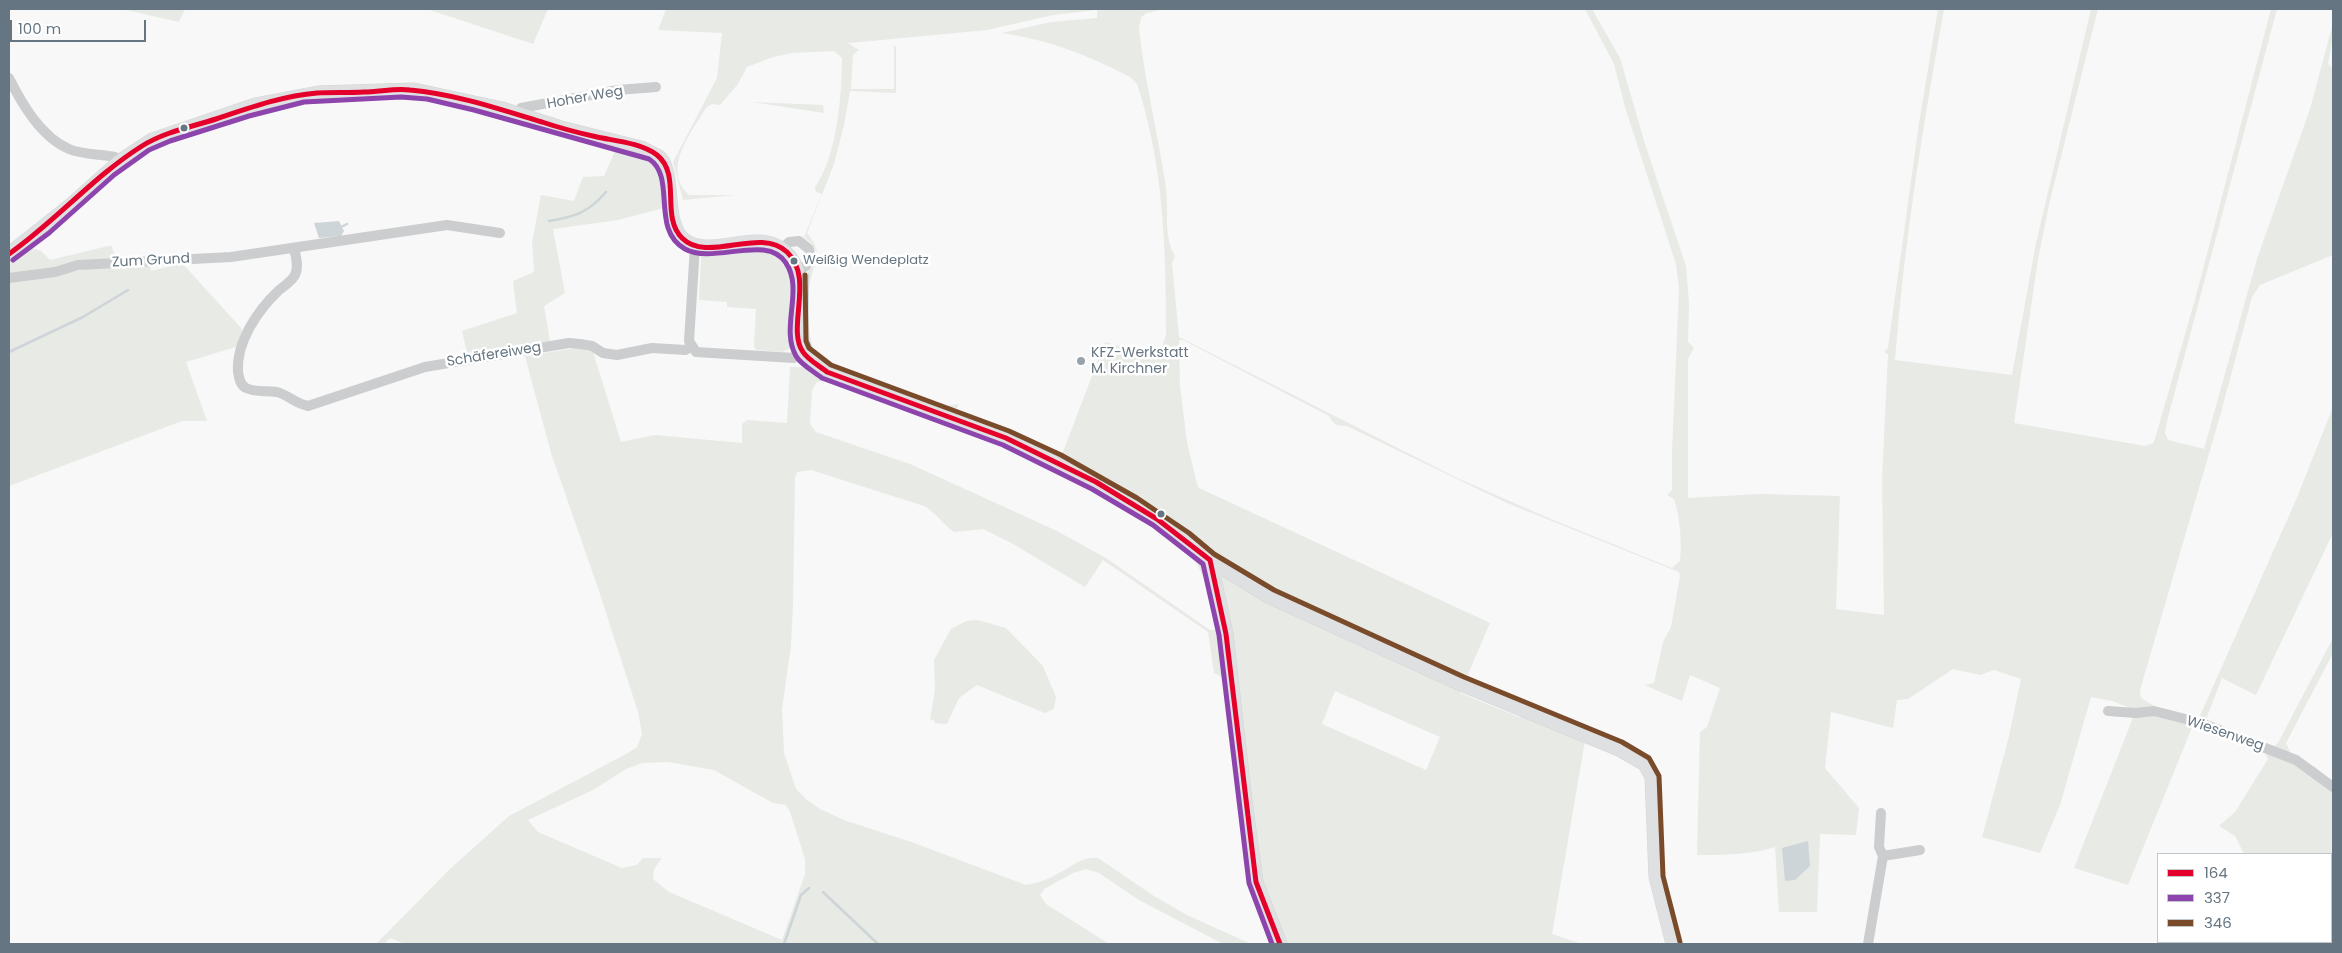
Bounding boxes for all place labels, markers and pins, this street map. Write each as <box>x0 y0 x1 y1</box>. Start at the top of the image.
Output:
unlabelled marker <box>179 123 189 133</box>
place label: Weißig Wendeplatz <box>803 253 929 269</box>
marker: Weißig Wendeplatz <box>789 256 799 266</box>
place label: KFZ-Werkstatt M. Kirchner <box>1091 345 1189 378</box>
marker: KFZ-Werkstatt M. Kirchner <box>1075 355 1087 367</box>
unlabelled marker <box>1156 509 1166 519</box>

